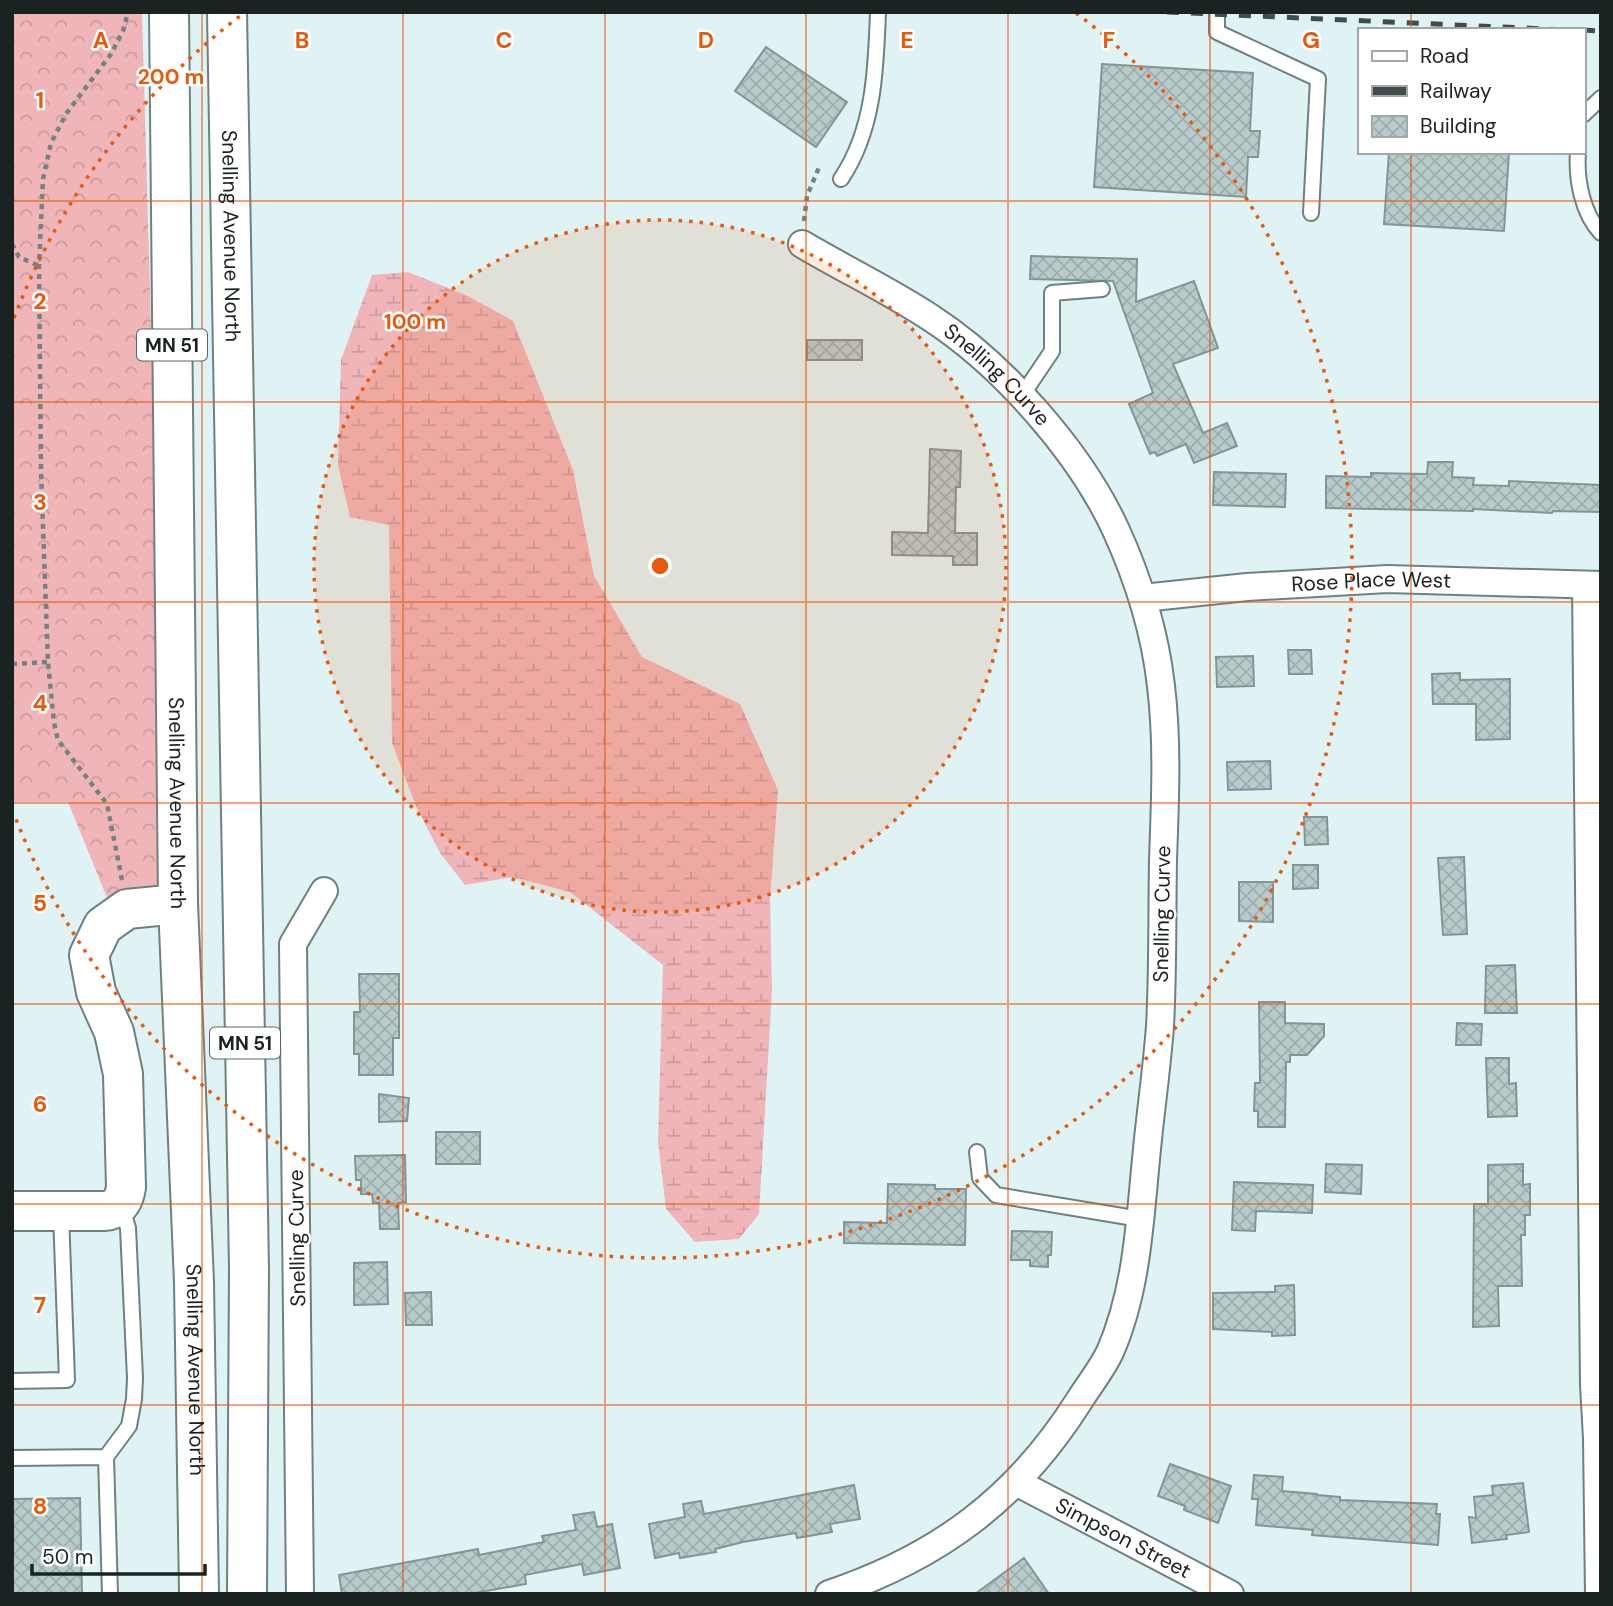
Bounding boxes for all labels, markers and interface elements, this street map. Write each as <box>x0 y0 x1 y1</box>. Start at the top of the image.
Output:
text: A <box>93 25 109 55</box>
text: B <box>295 25 309 55</box>
text: C <box>496 25 512 55</box>
text: D <box>698 25 714 55</box>
text: E <box>900 25 914 55</box>
text: F <box>1103 25 1116 55</box>
text: G <box>1302 25 1320 55</box>
legend <box>1358 28 1585 154</box>
text: Road <box>1420 42 1469 70</box>
text: 200 m <box>138 63 204 91</box>
text: Railway <box>1420 77 1492 105</box>
text: 1 <box>36 85 44 115</box>
text: Building <box>1420 112 1497 140</box>
street label: Snelling Avenue North <box>215 130 247 342</box>
text: 2 <box>33 286 47 316</box>
text: 100 m <box>384 308 446 336</box>
street label: Snelling Curve <box>938 317 1057 432</box>
road number: MN 51 <box>137 330 207 360</box>
text: 3 <box>33 487 47 517</box>
centre of rings <box>648 554 672 578</box>
street label: Rose Place West <box>1291 565 1451 598</box>
text: 4 <box>33 688 48 718</box>
street label: Snelling Avenue North <box>162 697 192 909</box>
street label: Snelling Curve <box>1147 845 1177 983</box>
text: 5 <box>33 888 47 918</box>
road number: MN 51 <box>210 1028 280 1058</box>
text: 6 <box>33 1089 47 1119</box>
street label: Snelling Curve <box>282 1169 312 1307</box>
street label: Snelling Avenue North <box>179 1263 211 1476</box>
text: 7 <box>34 1290 46 1320</box>
text: 8 <box>33 1491 47 1521</box>
street label: Simpson Street <box>1051 1491 1196 1585</box>
scale bar <box>32 1532 205 1576</box>
text: 50 m <box>42 1543 93 1571</box>

